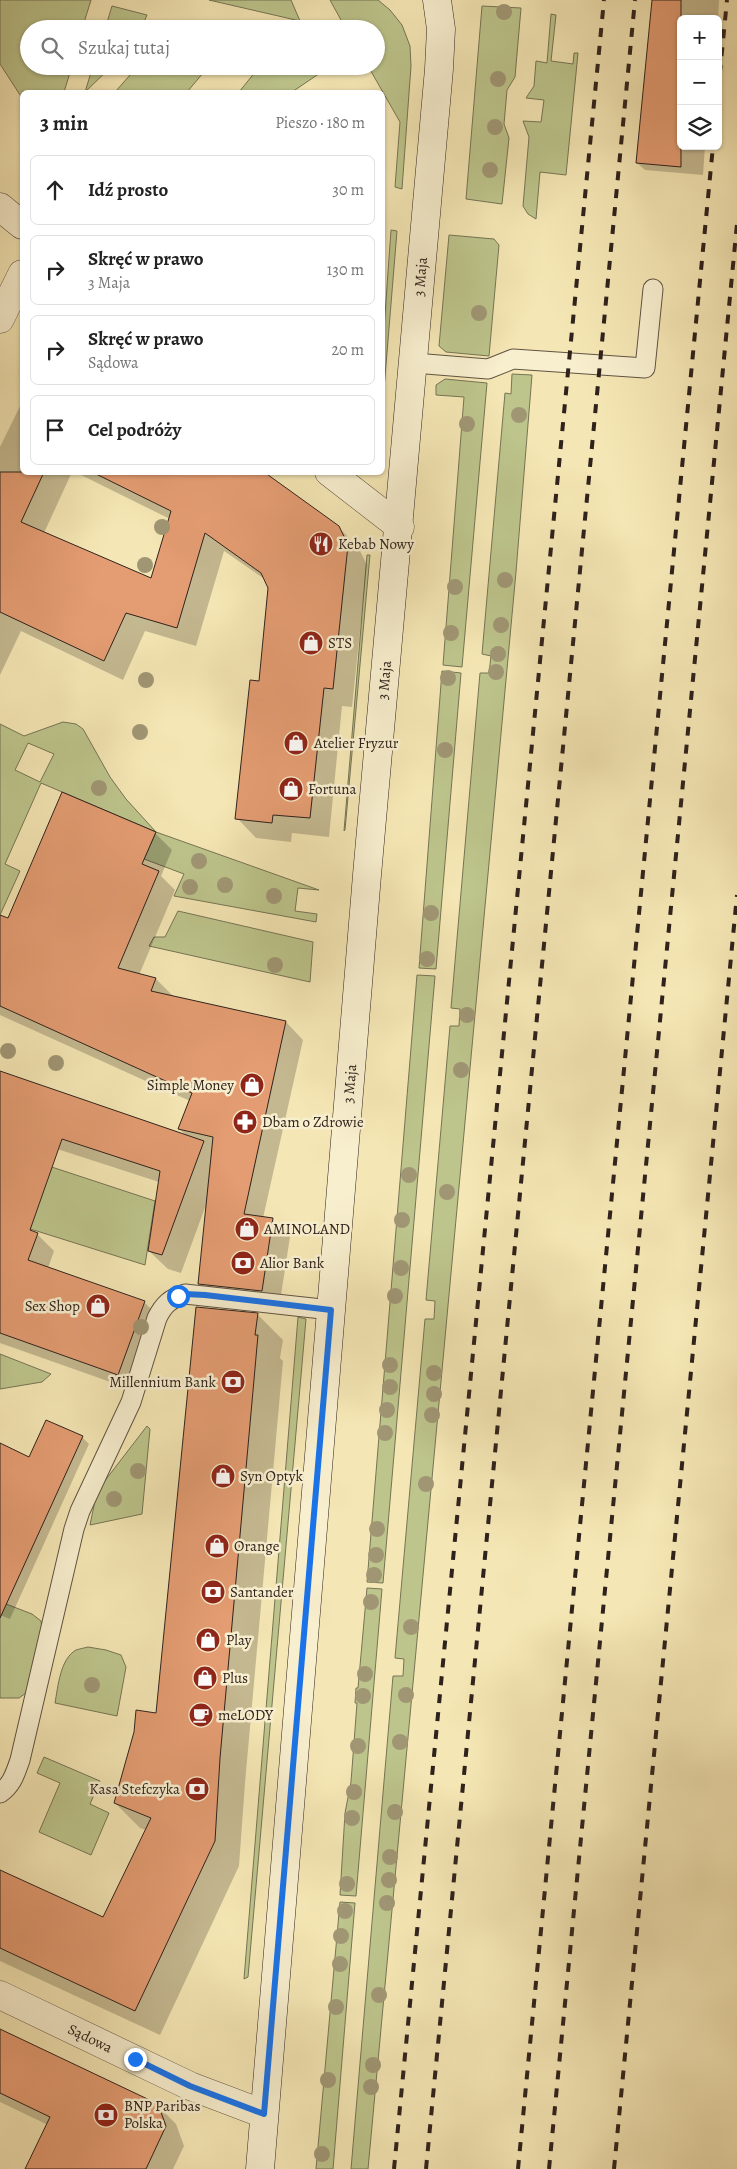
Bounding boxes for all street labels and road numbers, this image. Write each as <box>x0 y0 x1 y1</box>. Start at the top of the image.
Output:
street label: 3 Maja <box>409 256 432 297</box>
street label: 3 Maja <box>373 660 396 701</box>
street label: 3 Maja <box>338 1063 361 1104</box>
street label: Sądowa <box>65 2019 116 2057</box>

